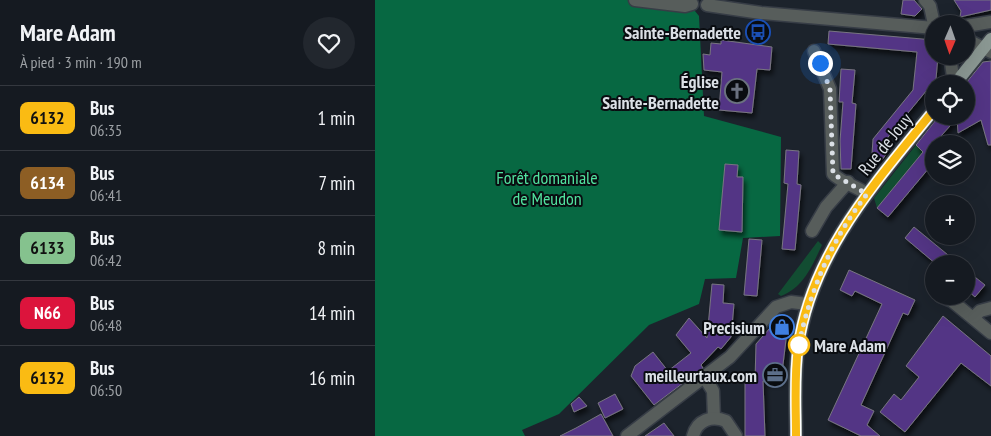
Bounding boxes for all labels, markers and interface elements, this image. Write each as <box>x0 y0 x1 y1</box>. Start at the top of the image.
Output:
north arrow <box>925 15 975 65</box>
map controls <box>925 15 975 305</box>
text: Mare Adam <box>20 17 116 48</box>
button: heart <box>303 17 355 69</box>
bus stop icon: Sainte-Bernadette <box>745 19 771 45</box>
place label: Sainte-Bernadette <box>624 21 741 44</box>
your location <box>808 51 833 76</box>
text: À pied · 3 min · 190 m <box>20 52 142 72</box>
place label: Église Sainte-Bernadette <box>602 70 719 114</box>
button: locate <box>925 75 975 125</box>
church icon: Église Sainte-Bernadette <box>724 78 750 104</box>
text: Bus <box>90 96 114 120</box>
text: 6132 <box>30 106 65 129</box>
text: 1 min <box>318 106 355 130</box>
street label: Rue de Jouy <box>853 108 917 180</box>
text: 06:35 <box>90 120 122 140</box>
button: layers <box>925 135 975 185</box>
text: Bus <box>90 161 114 185</box>
park label: Forêt domaniale de Meudon <box>496 166 598 210</box>
text: 6134 <box>30 171 65 194</box>
text: 7 min <box>318 171 355 195</box>
text: 06:41 <box>90 185 122 205</box>
button: + <box>925 195 975 245</box>
text: Bus <box>90 226 114 250</box>
text: 6133 <box>30 236 65 259</box>
text: 8 min <box>318 236 355 260</box>
text: 06:42 <box>90 250 122 270</box>
button: − <box>925 255 975 305</box>
text: Bus <box>90 291 114 315</box>
text: N66 <box>34 301 61 324</box>
text: 14 min <box>309 301 355 325</box>
shop icon: Precisium <box>769 314 795 340</box>
text: 06:48 <box>90 315 122 335</box>
place label: Precisium <box>703 316 765 339</box>
marker: Mare Adam <box>788 334 810 356</box>
place label: Mare Adam <box>814 334 886 357</box>
text: Bus <box>90 356 114 380</box>
office icon: meilleurtaux.com <box>762 362 788 388</box>
place label: meilleurtaux.com <box>645 364 757 387</box>
text: 6132 <box>30 366 65 389</box>
text: 16 min <box>309 366 355 390</box>
text: 06:50 <box>90 380 122 400</box>

